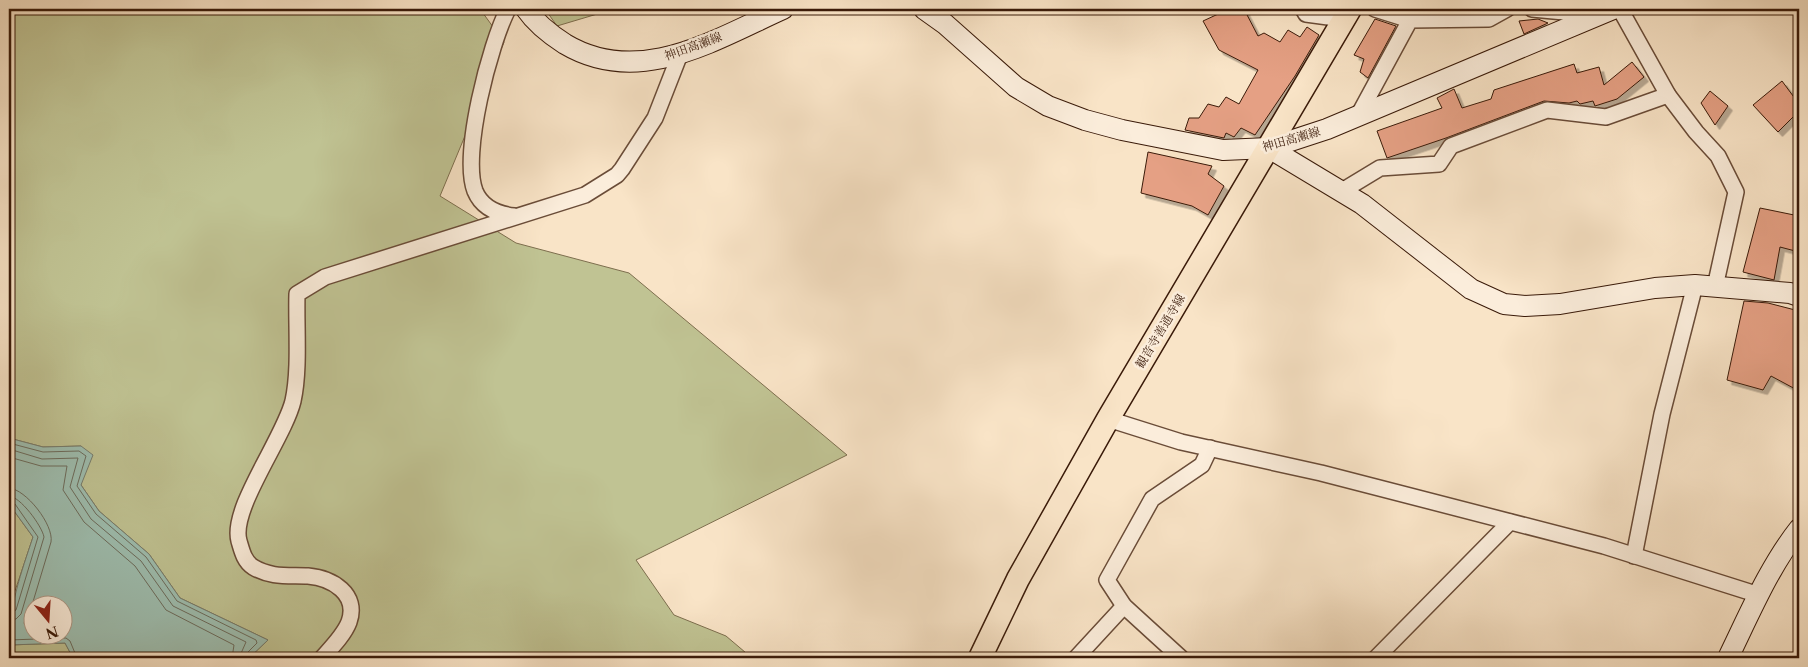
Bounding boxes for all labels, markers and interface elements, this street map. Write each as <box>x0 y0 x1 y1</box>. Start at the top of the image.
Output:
street label: 神田高瀬線 <box>662 29 724 63</box>
street label: 神田高瀬線 <box>1260 124 1322 154</box>
street label: 観音寺善通寺線 <box>1132 291 1188 371</box>
north arrow <box>22 594 72 644</box>
text: N <box>43 622 61 643</box>

